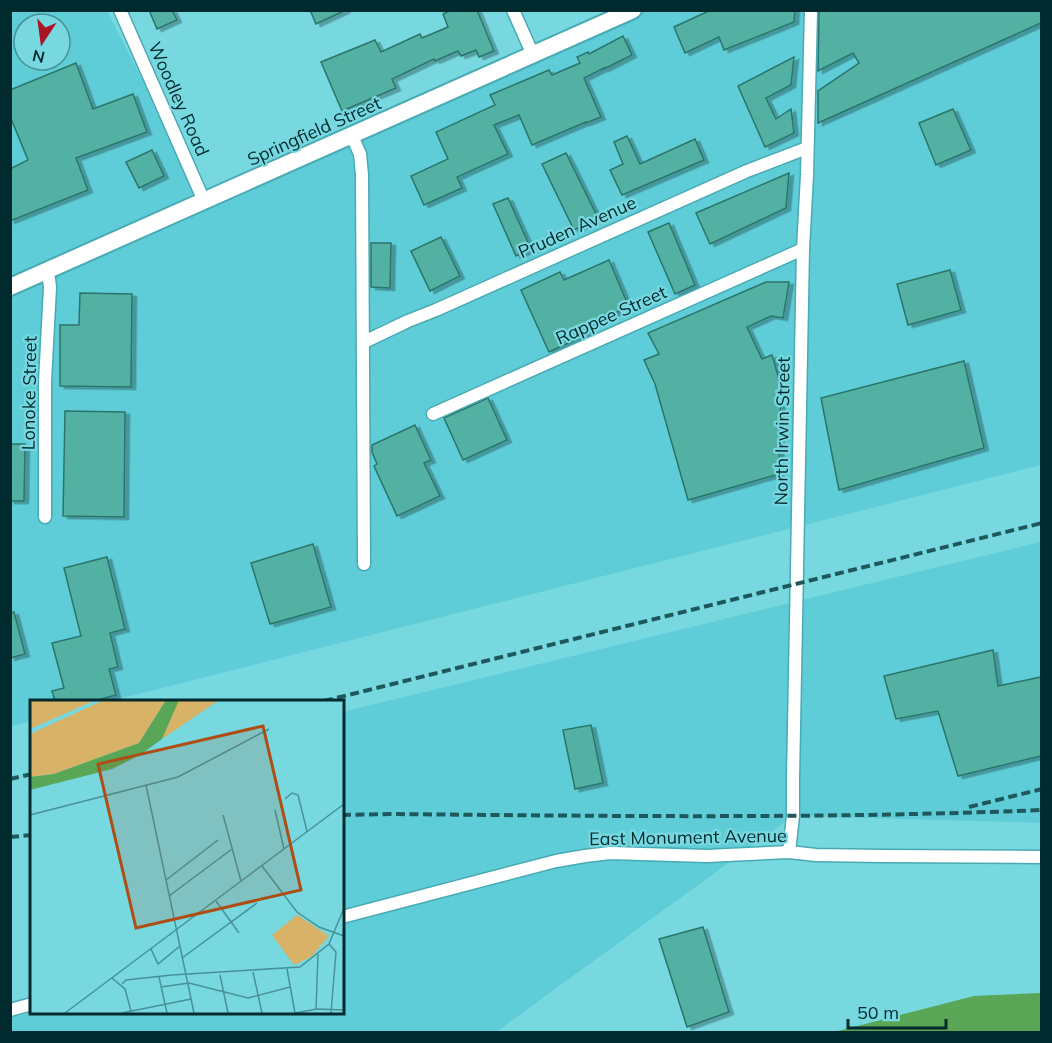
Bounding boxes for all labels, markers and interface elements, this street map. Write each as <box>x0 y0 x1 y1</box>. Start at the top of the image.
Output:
north arrow <box>12 12 72 72</box>
street label: Woodley Road <box>144 38 214 160</box>
text: N <box>30 46 47 68</box>
street label: Springfield Street <box>244 91 384 171</box>
street label: Pruden Avenue <box>514 191 640 263</box>
street label: Rappee Street <box>552 280 670 350</box>
street label: Lonoke Street <box>17 336 41 450</box>
street label: North Irwin Street <box>769 356 795 506</box>
inset map <box>30 700 344 1013</box>
street label: East Monument Avenue <box>589 824 787 850</box>
scale bar <box>848 992 946 1030</box>
text: 50 m <box>857 1001 899 1024</box>

